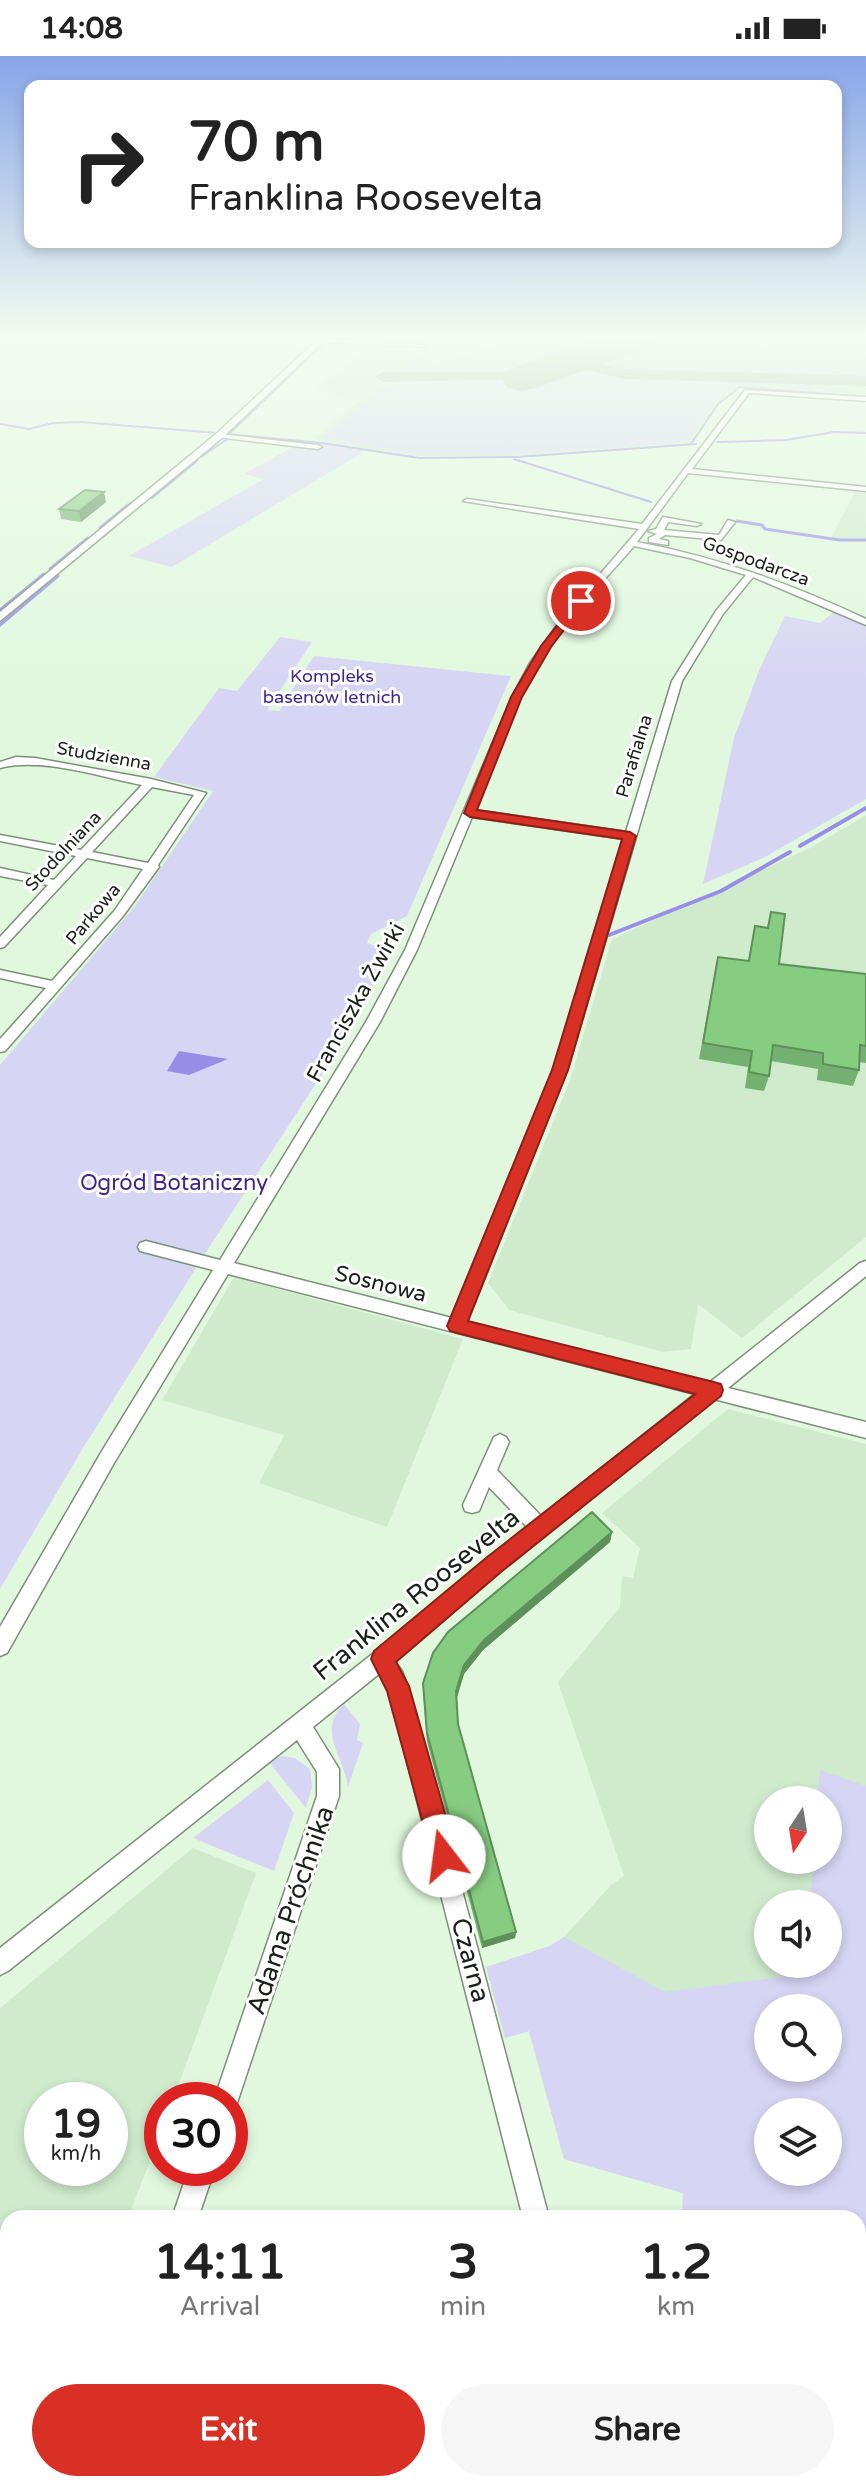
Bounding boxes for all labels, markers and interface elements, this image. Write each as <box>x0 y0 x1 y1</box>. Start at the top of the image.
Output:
text: 14:08 <box>40 10 123 47</box>
text: 70 m <box>188 109 324 176</box>
icon: right <box>56 112 160 216</box>
text: Franklina Roosevelta <box>188 177 543 220</box>
street label: Gospodarcza <box>699 531 813 591</box>
pin <box>547 567 615 635</box>
icon: arrive <box>559 579 603 623</box>
park label: Kompleks basenów letnich <box>263 665 401 708</box>
street label: Parafialna <box>611 712 657 800</box>
street label: Studzienna <box>55 737 153 775</box>
street label: Stodolniana <box>20 806 106 896</box>
street label: Parkowa <box>61 879 125 949</box>
street label: Franciszka Żwirki <box>301 918 410 1087</box>
park label: Ogród Botaniczny <box>80 1170 268 1196</box>
street label: Sosnowa <box>332 1260 429 1308</box>
street label: Franklina Roosevelta <box>307 1502 526 1687</box>
north arrow <box>754 1786 842 1874</box>
map controls <box>754 1786 842 2186</box>
street label: Adama Próchnika <box>240 1802 341 2019</box>
position arrow <box>402 1814 486 1898</box>
button: sound <box>754 1890 842 1978</box>
street label: Czarna <box>444 1915 497 2006</box>
button: search <box>754 1994 842 2082</box>
speed limit sign: 30 <box>144 2082 248 2186</box>
button: layers <box>754 2098 842 2186</box>
text: 19 <box>51 2100 101 2148</box>
text: km/h <box>51 2142 101 2166</box>
text: 14:11 <box>153 2234 287 2292</box>
text: 3 <box>448 2234 478 2292</box>
text: 1.2 <box>640 2234 712 2292</box>
text: Arrival <box>180 2291 260 2322</box>
text: min <box>440 2291 486 2322</box>
text: km <box>657 2291 695 2322</box>
button: Exit <box>32 2384 425 2476</box>
button: Share <box>441 2384 834 2476</box>

